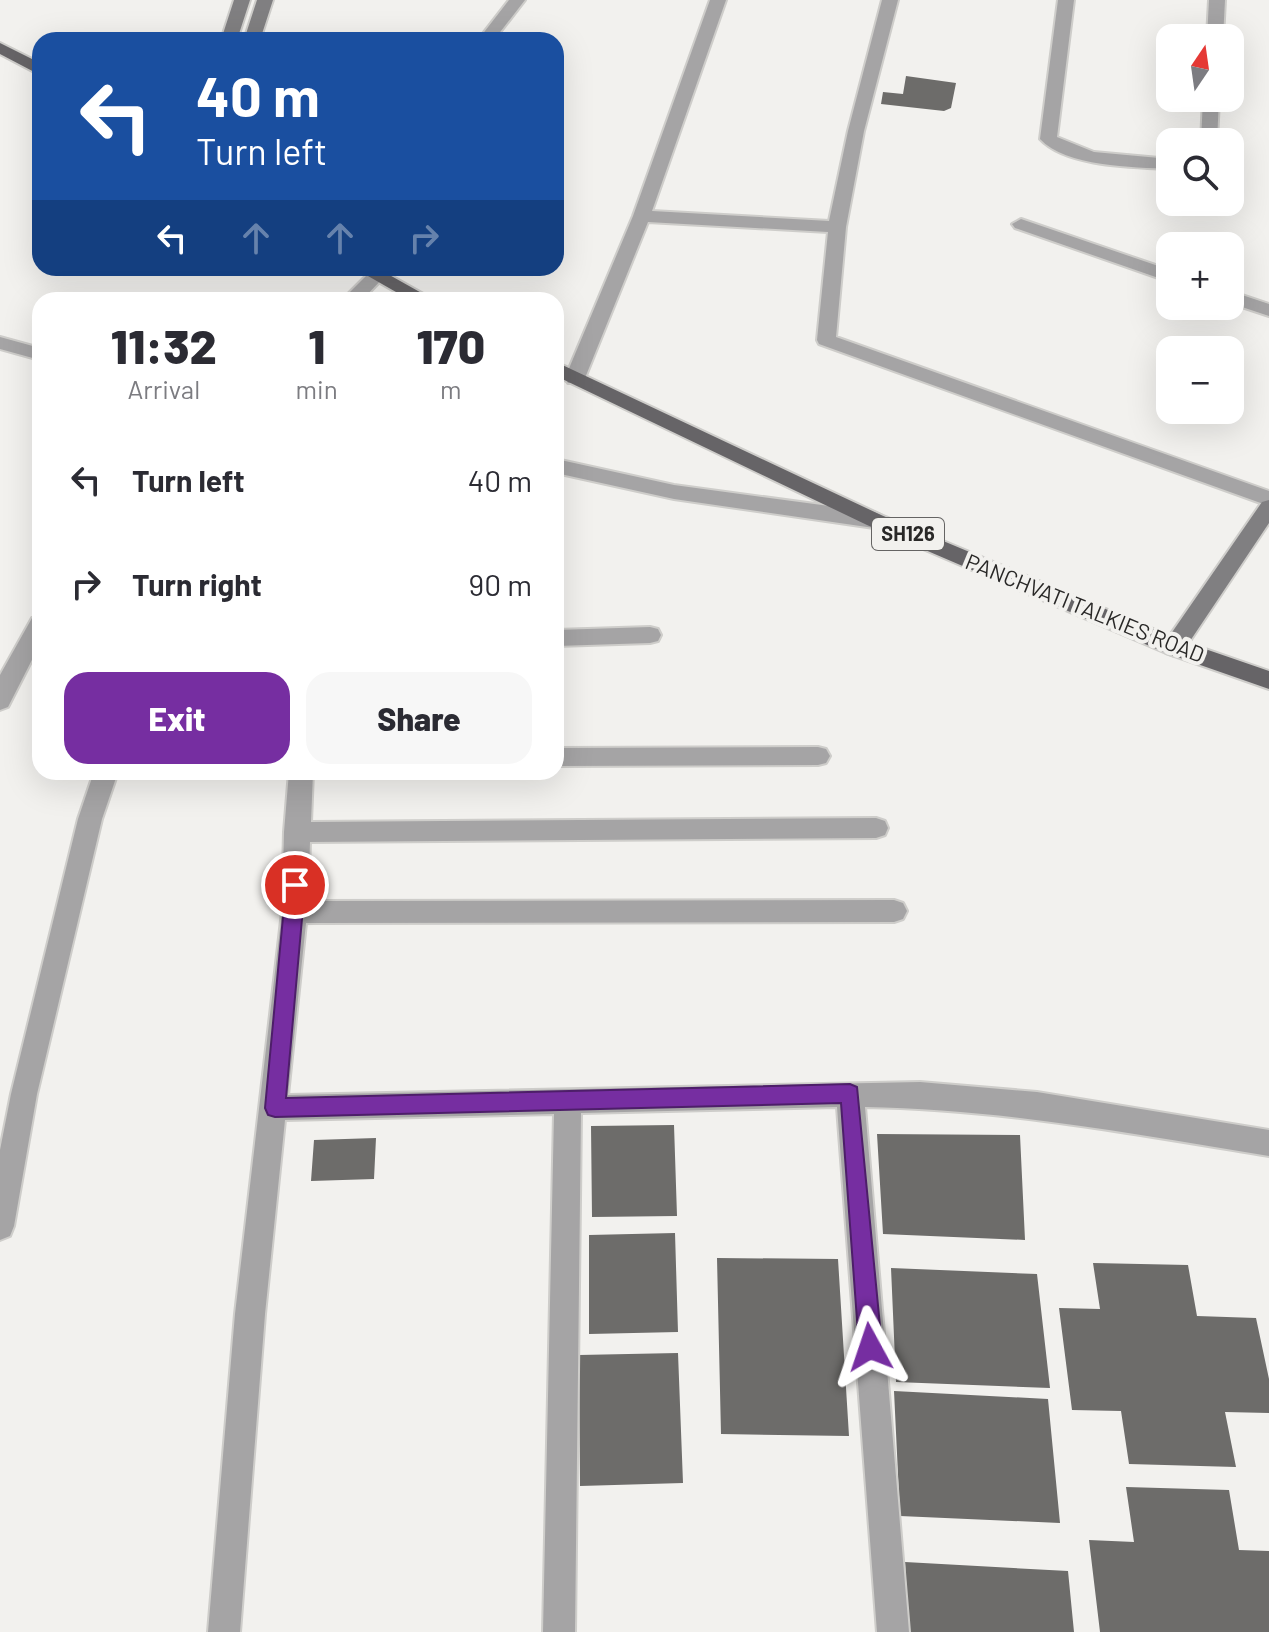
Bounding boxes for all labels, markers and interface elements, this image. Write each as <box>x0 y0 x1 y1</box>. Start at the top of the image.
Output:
north arrow <box>1156 24 1244 112</box>
map controls <box>1156 24 1244 424</box>
text: 40 m <box>196 61 320 128</box>
icon: left <box>64 64 168 168</box>
button: search <box>1156 128 1244 216</box>
text: Turn left <box>196 129 327 172</box>
icon: left <box>150 216 194 260</box>
icon: ahead <box>234 216 278 260</box>
icon: ahead <box>318 216 362 260</box>
icon: right <box>402 216 446 260</box>
button: + <box>1156 232 1244 320</box>
text: 11:32 <box>111 316 217 374</box>
text: 1 <box>308 316 325 374</box>
text: 170 <box>417 316 485 374</box>
button: − <box>1156 336 1244 424</box>
text: Arrival <box>127 373 200 404</box>
text: min <box>296 373 338 404</box>
text: m <box>440 373 462 404</box>
icon: left <box>64 458 108 502</box>
text: Turn left <box>132 462 245 498</box>
text: 40 m <box>468 462 532 498</box>
road number: SH126 <box>872 518 944 550</box>
street label: PANCHVATI TALKIES ROAD <box>962 547 1208 667</box>
icon: right <box>64 562 108 606</box>
text: Turn right <box>132 566 262 602</box>
text: 90 m <box>469 566 532 602</box>
button: Exit <box>64 672 290 764</box>
button: Share <box>306 672 532 764</box>
pin <box>261 851 329 919</box>
icon: arrive <box>273 863 317 907</box>
position arrow <box>828 1305 912 1389</box>

